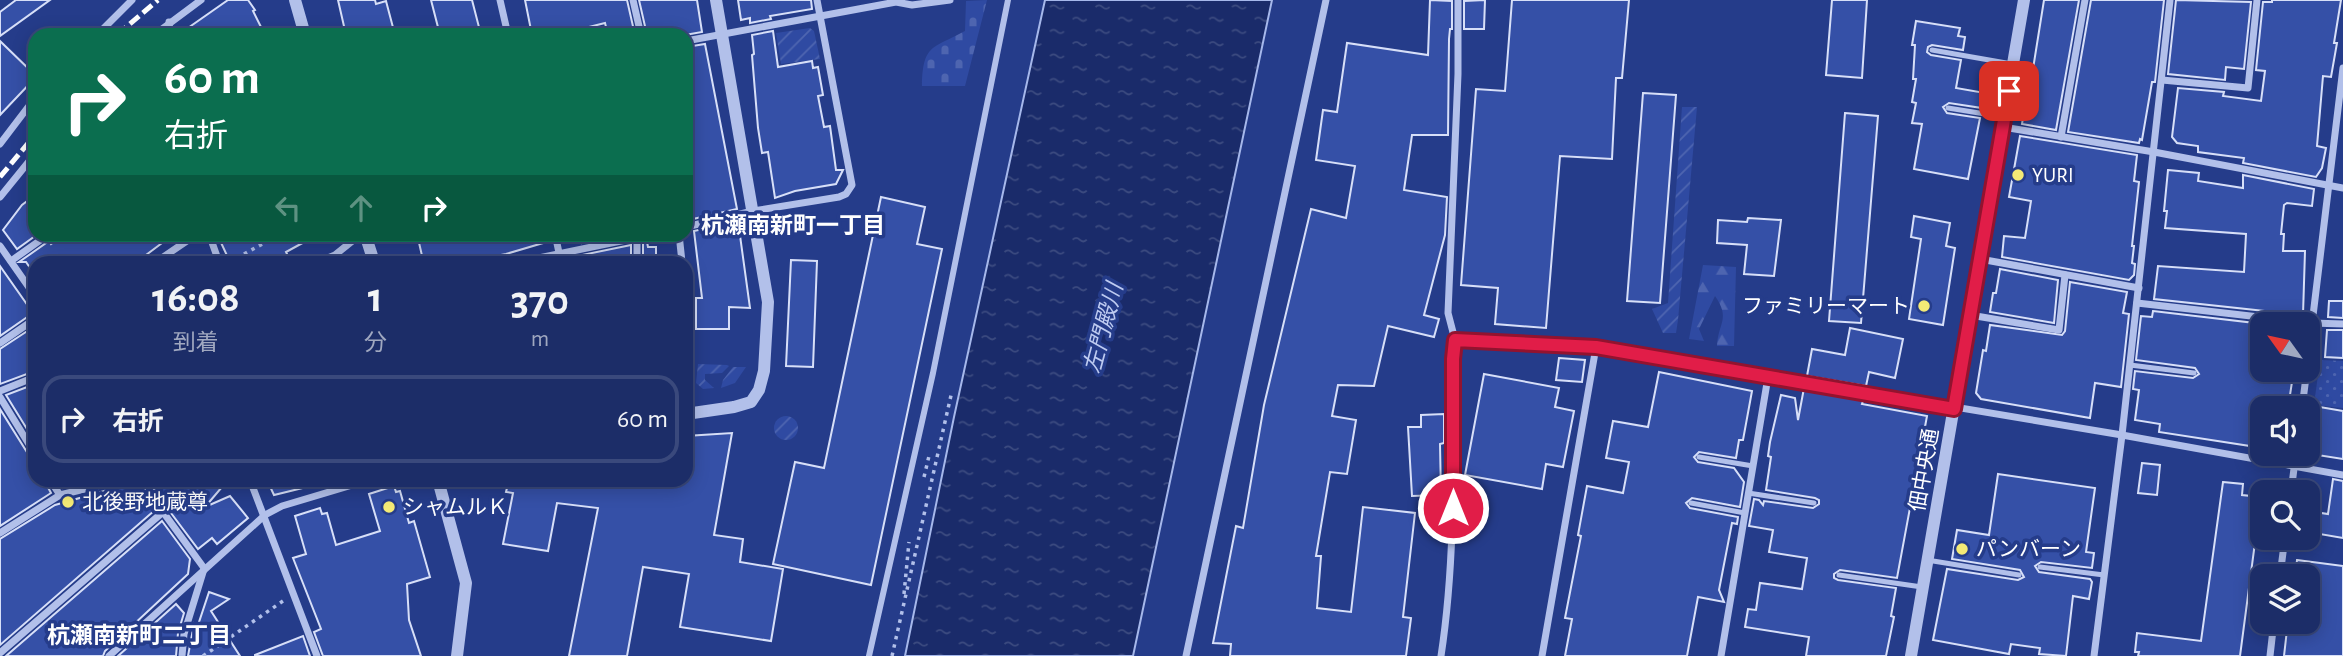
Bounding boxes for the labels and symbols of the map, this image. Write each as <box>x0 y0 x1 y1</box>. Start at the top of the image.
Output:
pin <box>1979 61 2039 121</box>
place label: YURI <box>2032 165 2074 186</box>
marker: YURI <box>2010 167 2026 183</box>
district label: 杭瀬南新町一丁目 <box>701 213 885 238</box>
water label: 左門殿川 <box>1080 278 1128 376</box>
place label: ファミリーマート <box>1742 296 1910 317</box>
marker: ファミリーマート <box>1916 298 1932 314</box>
north arrow <box>2250 312 2320 382</box>
street label: 佃中央通 <box>1906 427 1942 513</box>
position arrow <box>1416 471 1490 545</box>
place label: 北後野地蔵尊 <box>82 491 208 513</box>
marker: 北後野地蔵尊 <box>60 494 76 510</box>
place label: シャムルＫ <box>403 497 508 518</box>
marker: シャムルＫ <box>381 499 397 515</box>
place label: パンバーン <box>1976 538 2081 560</box>
marker: パンバーン <box>1954 541 1970 557</box>
district label: 杭瀬南新町二丁目 <box>47 623 231 648</box>

